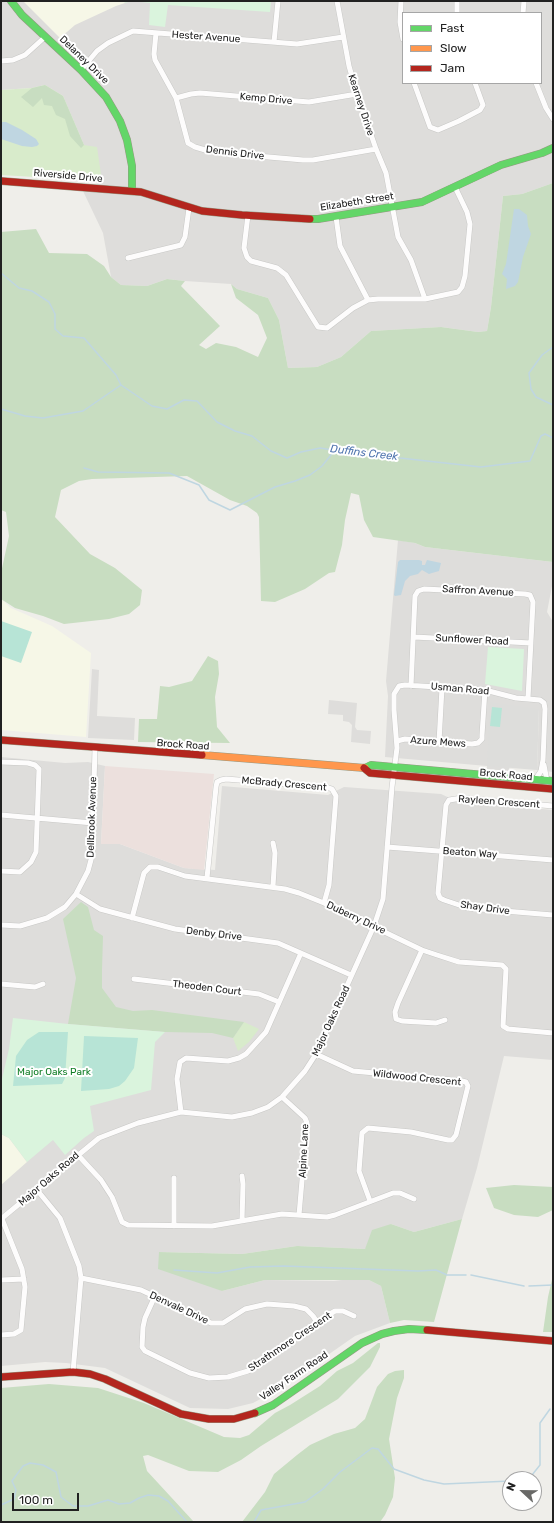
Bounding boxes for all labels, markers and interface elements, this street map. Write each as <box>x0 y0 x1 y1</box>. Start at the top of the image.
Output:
legend <box>402 12 542 84</box>
text: Fast <box>440 21 464 35</box>
street label: Hester Avenue <box>171 29 241 45</box>
street label: Delaney Drive <box>57 33 111 87</box>
text: Slow <box>440 41 467 55</box>
text: Jam <box>440 61 465 75</box>
street label: Kearney Drive <box>345 73 377 137</box>
street label: Kemp Drive <box>239 91 293 107</box>
street label: Dennis Drive <box>205 143 265 163</box>
street label: Riverside Drive <box>33 167 103 185</box>
street label: Elizabeth Street <box>319 190 395 214</box>
water label: Duffins Creek <box>329 442 399 464</box>
street label: Saffron Avenue <box>442 583 514 599</box>
street label: Sunflower Road <box>435 632 509 648</box>
street label: Usman Road <box>430 680 490 698</box>
street label: Azure Mews <box>410 734 466 750</box>
street label: Brock Road <box>156 737 210 753</box>
street label: Brock Road <box>479 767 533 783</box>
street label: McBrady Crescent <box>241 774 327 794</box>
street label: Dellbrook Avenue <box>85 776 99 858</box>
street label: Rayleen Crescent <box>458 793 540 811</box>
street label: Beaton Way <box>442 845 498 861</box>
street label: Duberry Drive <box>324 899 388 937</box>
street label: Shay Drive <box>460 899 510 917</box>
street label: Denby Drive <box>185 925 243 943</box>
street label: Theoden Court <box>172 978 242 998</box>
street label: Major Oaks Road <box>309 984 353 1058</box>
park label: Major Oaks Park <box>17 1066 91 1078</box>
street label: Wildwood Crescent <box>372 1067 462 1089</box>
street label: Alpine Lane <box>297 1124 311 1178</box>
street label: Major Oaks Road <box>16 1149 82 1209</box>
street label: Denvale Drive <box>148 1289 210 1327</box>
street label: Strathmore Crescent <box>246 1310 334 1374</box>
street label: Valley Farm Road <box>258 1349 330 1403</box>
north arrow <box>502 1471 542 1511</box>
text: N <box>504 1481 519 1493</box>
scale bar <box>14 1485 81 1511</box>
text: 100 m <box>19 1493 53 1507</box>

